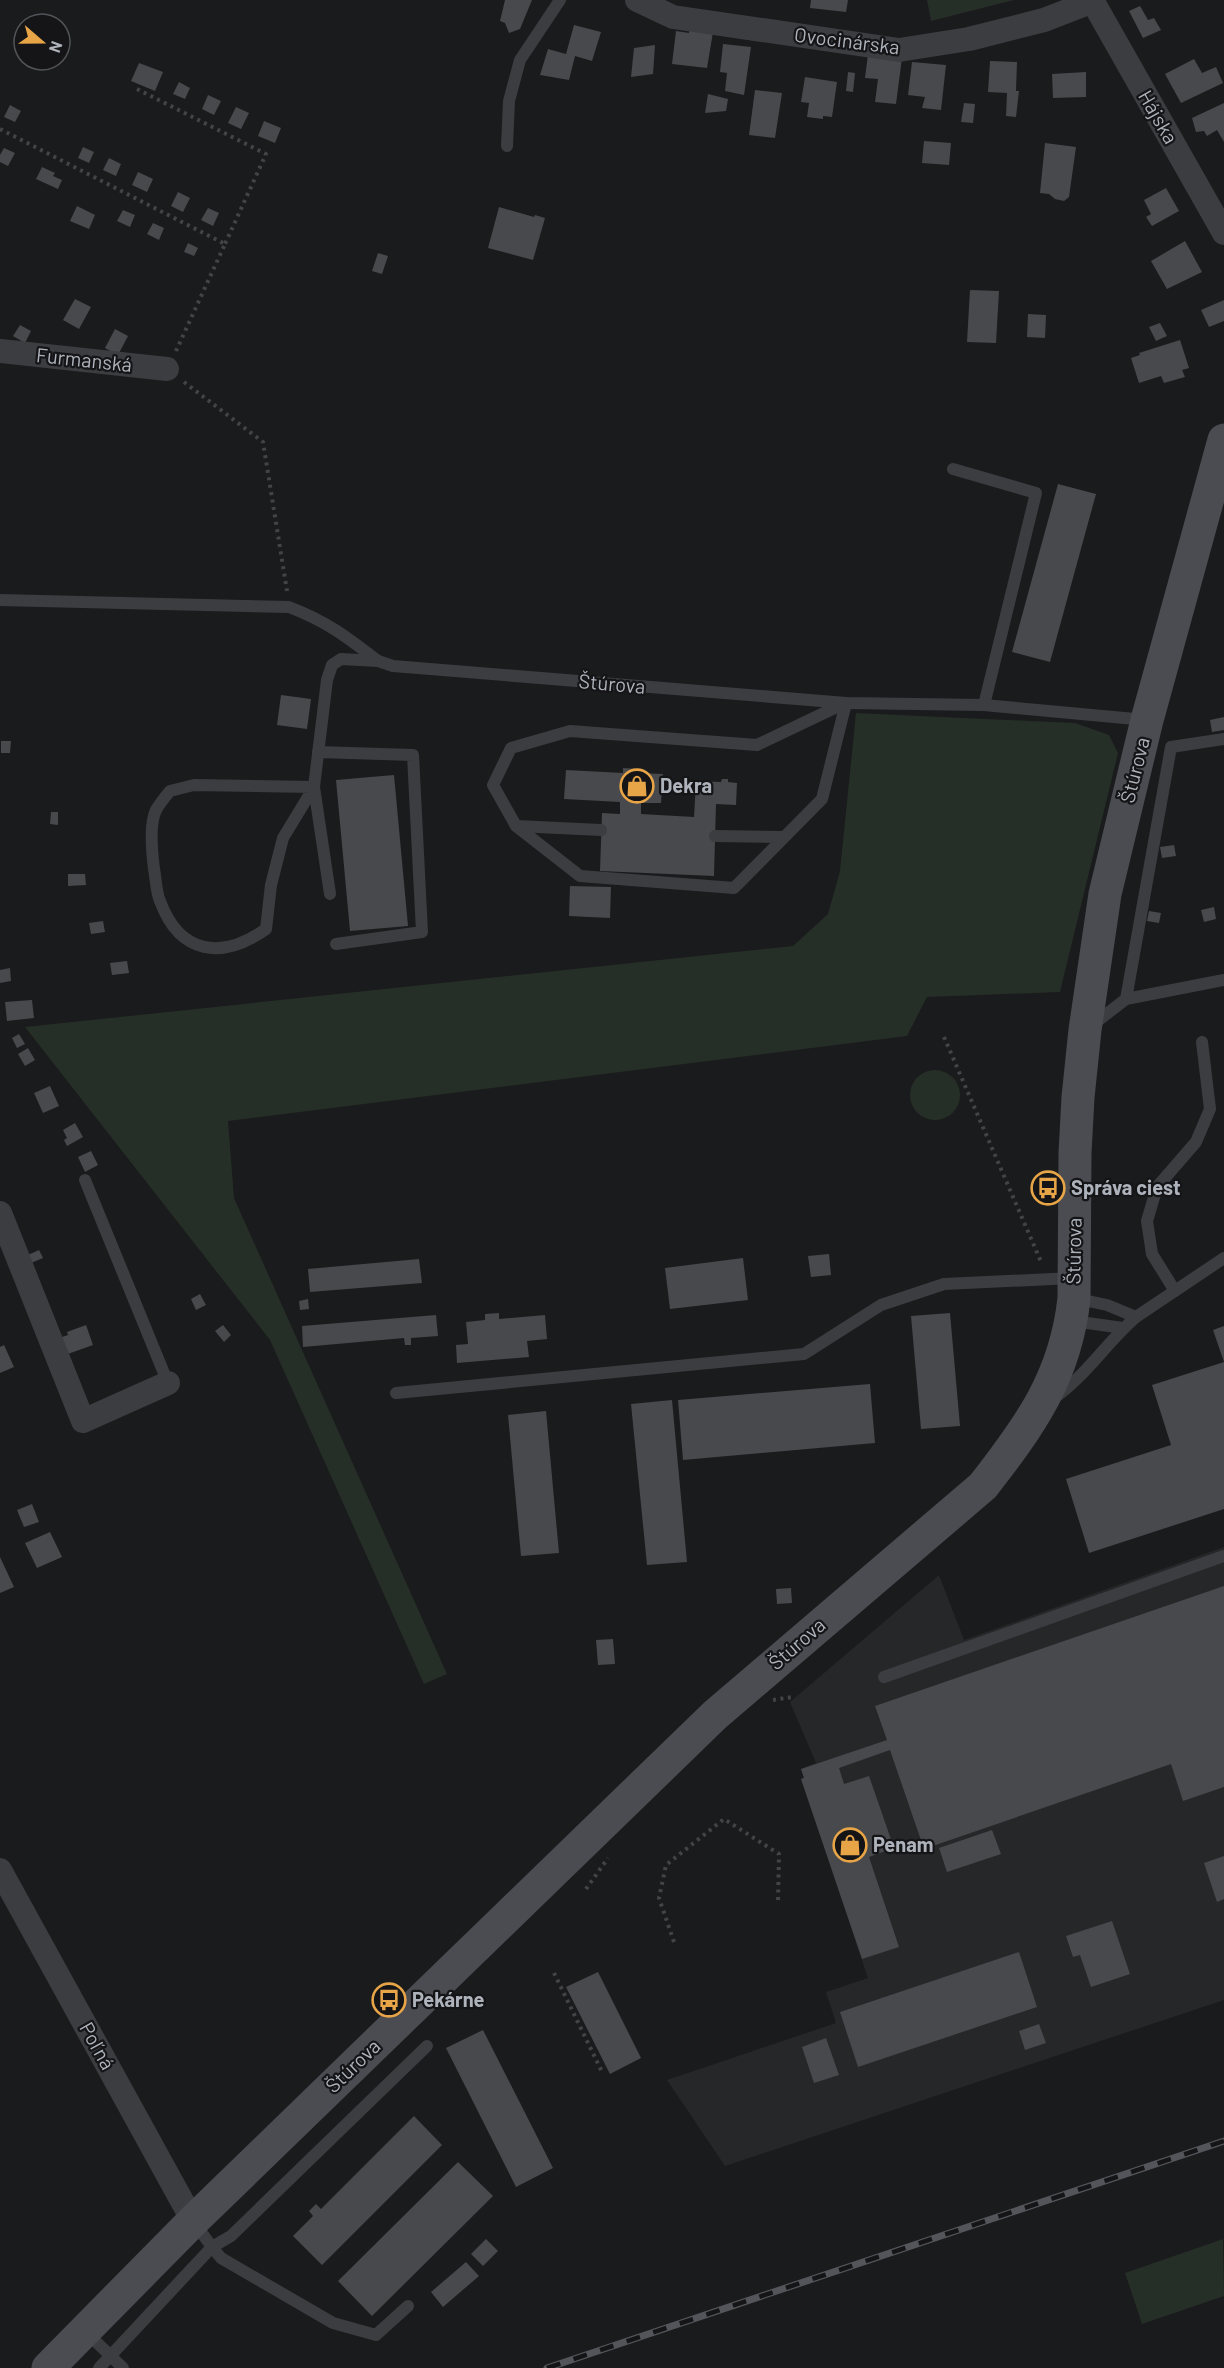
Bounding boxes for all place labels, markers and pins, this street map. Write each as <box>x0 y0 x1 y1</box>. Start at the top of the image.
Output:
shop icon: Dekra <box>619 768 655 804</box>
place label: Dekra <box>660 773 712 797</box>
bus stop icon: Správa ciest <box>1030 1170 1066 1206</box>
place label: Správa ciest <box>1071 1175 1181 1199</box>
shop icon: Penam <box>832 1827 868 1863</box>
place label: Penam <box>873 1832 933 1856</box>
bus stop icon: Pekárne <box>371 1982 407 2018</box>
place label: Pekárne <box>412 1987 485 2011</box>

